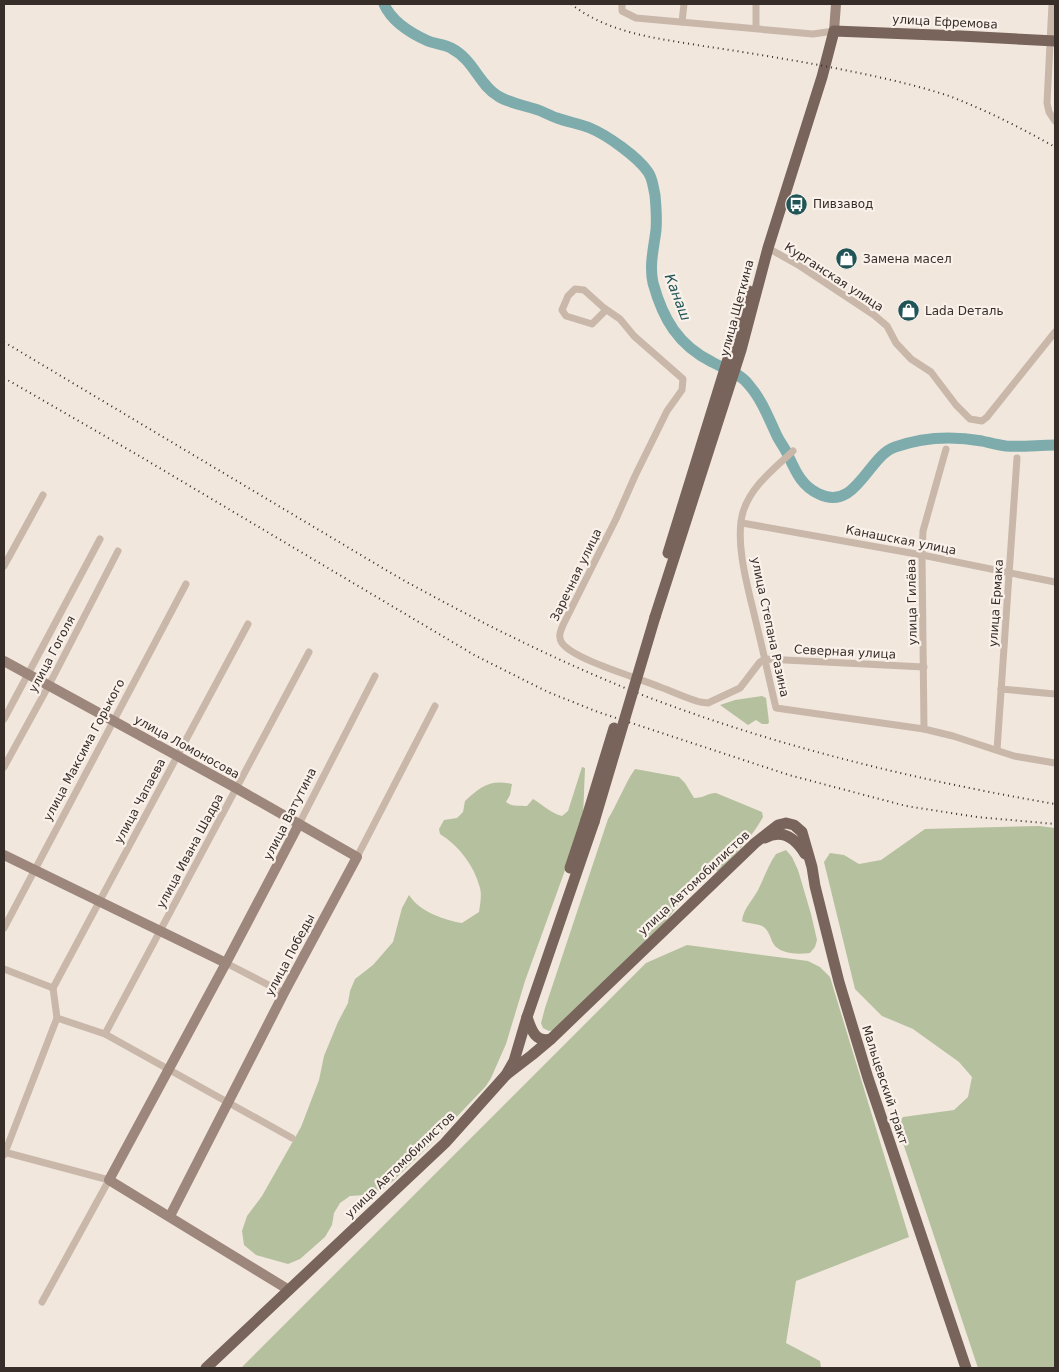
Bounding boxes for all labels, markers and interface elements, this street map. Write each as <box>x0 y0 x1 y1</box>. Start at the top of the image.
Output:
street label: улица Ефремова <box>892 12 998 32</box>
bus stop icon: Пивзавод <box>785 192 809 216</box>
place label: Пивзавод <box>813 197 873 211</box>
street label: Курганская улица <box>782 240 886 314</box>
shop icon: Замена масел <box>835 247 859 271</box>
place label: Замена масел <box>863 252 952 266</box>
street label: улица Щеткина <box>717 258 757 358</box>
water label: Канаш <box>662 271 694 323</box>
shop icon: Lada Dеталь <box>897 299 921 323</box>
place label: Lada Dеталь <box>925 304 1004 318</box>
street label: Канашская улица <box>845 522 957 558</box>
street label: Заречная улица <box>547 526 605 624</box>
street label: улица Степана Разина <box>748 556 792 698</box>
street label: улица Гилёва <box>904 559 920 645</box>
street label: улица Ермака <box>986 559 1006 647</box>
street label: улица Гоголя <box>26 613 78 695</box>
street label: Северная улица <box>794 642 896 662</box>
street label: улица Максима Горького <box>40 676 128 824</box>
street label: улица Ломоносова <box>132 712 242 782</box>
street label: улица Чапаева <box>112 756 168 846</box>
street label: улица Ватутина <box>261 766 319 862</box>
street label: улица Ивана Шадра <box>154 791 226 911</box>
street label: улица Автомобилистов <box>636 828 752 938</box>
street label: улица Победы <box>262 912 318 998</box>
street label: Мальцевский тракт <box>859 1024 911 1146</box>
street label: улица Автомобилистов <box>342 1109 458 1221</box>

